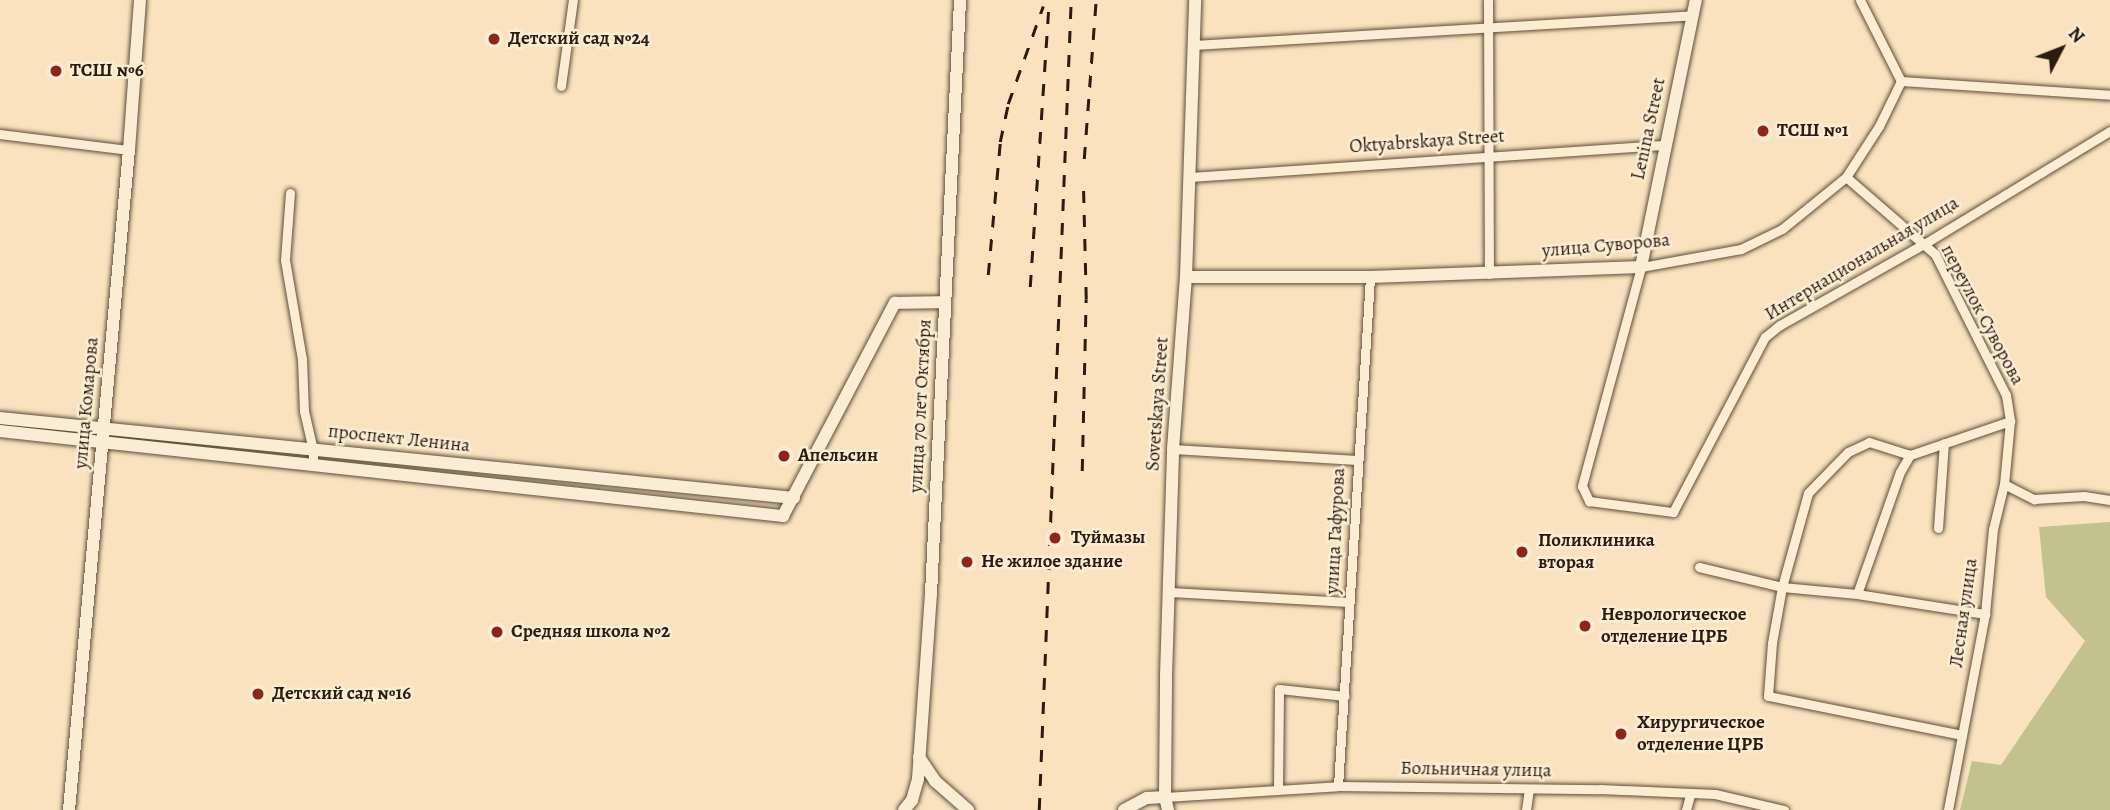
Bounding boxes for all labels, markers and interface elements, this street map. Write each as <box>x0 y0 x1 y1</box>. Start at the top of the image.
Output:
north arrow <box>2026 14 2096 84</box>
text: N <box>2062 21 2091 49</box>
place label: Детский сад №24 <box>508 28 650 50</box>
marker: Детский сад №24 <box>486 31 502 47</box>
place label: ТСШ №6 <box>70 60 144 82</box>
marker: ТСШ №6 <box>48 63 64 79</box>
street label: Lenina Street <box>1627 76 1671 182</box>
place label: ТСШ №1 <box>1777 120 1848 142</box>
marker: ТСШ №1 <box>1755 123 1771 139</box>
street label: Oktyabrskaya Street <box>1349 125 1505 159</box>
street label: Интернациональная улица <box>1761 192 1963 326</box>
street label: улица Суворова <box>1541 229 1671 263</box>
street label: переулок Суворова <box>1935 241 2029 389</box>
street label: улица 70 лет Октября <box>905 319 937 493</box>
street label: улица Комарова <box>70 336 104 470</box>
street label: Sovetskaya Street <box>1142 336 1174 472</box>
street label: проспект Ленина <box>327 420 471 458</box>
place label: Апельсин <box>798 445 878 467</box>
marker: Апельсин <box>776 448 792 464</box>
street label: улица Гафурова <box>1321 467 1351 595</box>
place label: Туймазы <box>1071 527 1145 549</box>
marker: Туймазы <box>1045 528 1065 548</box>
place label: Поликлиника вторая <box>1538 530 1655 574</box>
marker: Поликлиника вторая <box>1512 542 1532 562</box>
place label: Не жилое здание <box>981 551 1123 573</box>
marker: Не жилое здание <box>959 554 975 570</box>
street label: Лесная улица <box>1945 557 1983 669</box>
place label: Неврологическое отделение ЦРБ <box>1601 604 1746 648</box>
marker: Неврологическое отделение ЦРБ <box>1575 616 1595 636</box>
place label: Средняя школа №2 <box>511 621 670 643</box>
marker: Средняя школа №2 <box>489 624 505 640</box>
place label: Детский сад №16 <box>272 683 411 705</box>
marker: Детский сад №16 <box>250 686 266 702</box>
place label: Хирургическое отделение ЦРБ <box>1637 712 1765 756</box>
marker: Хирургическое отделение ЦРБ <box>1611 724 1631 744</box>
street label: Больничная улица <box>1400 757 1552 783</box>

